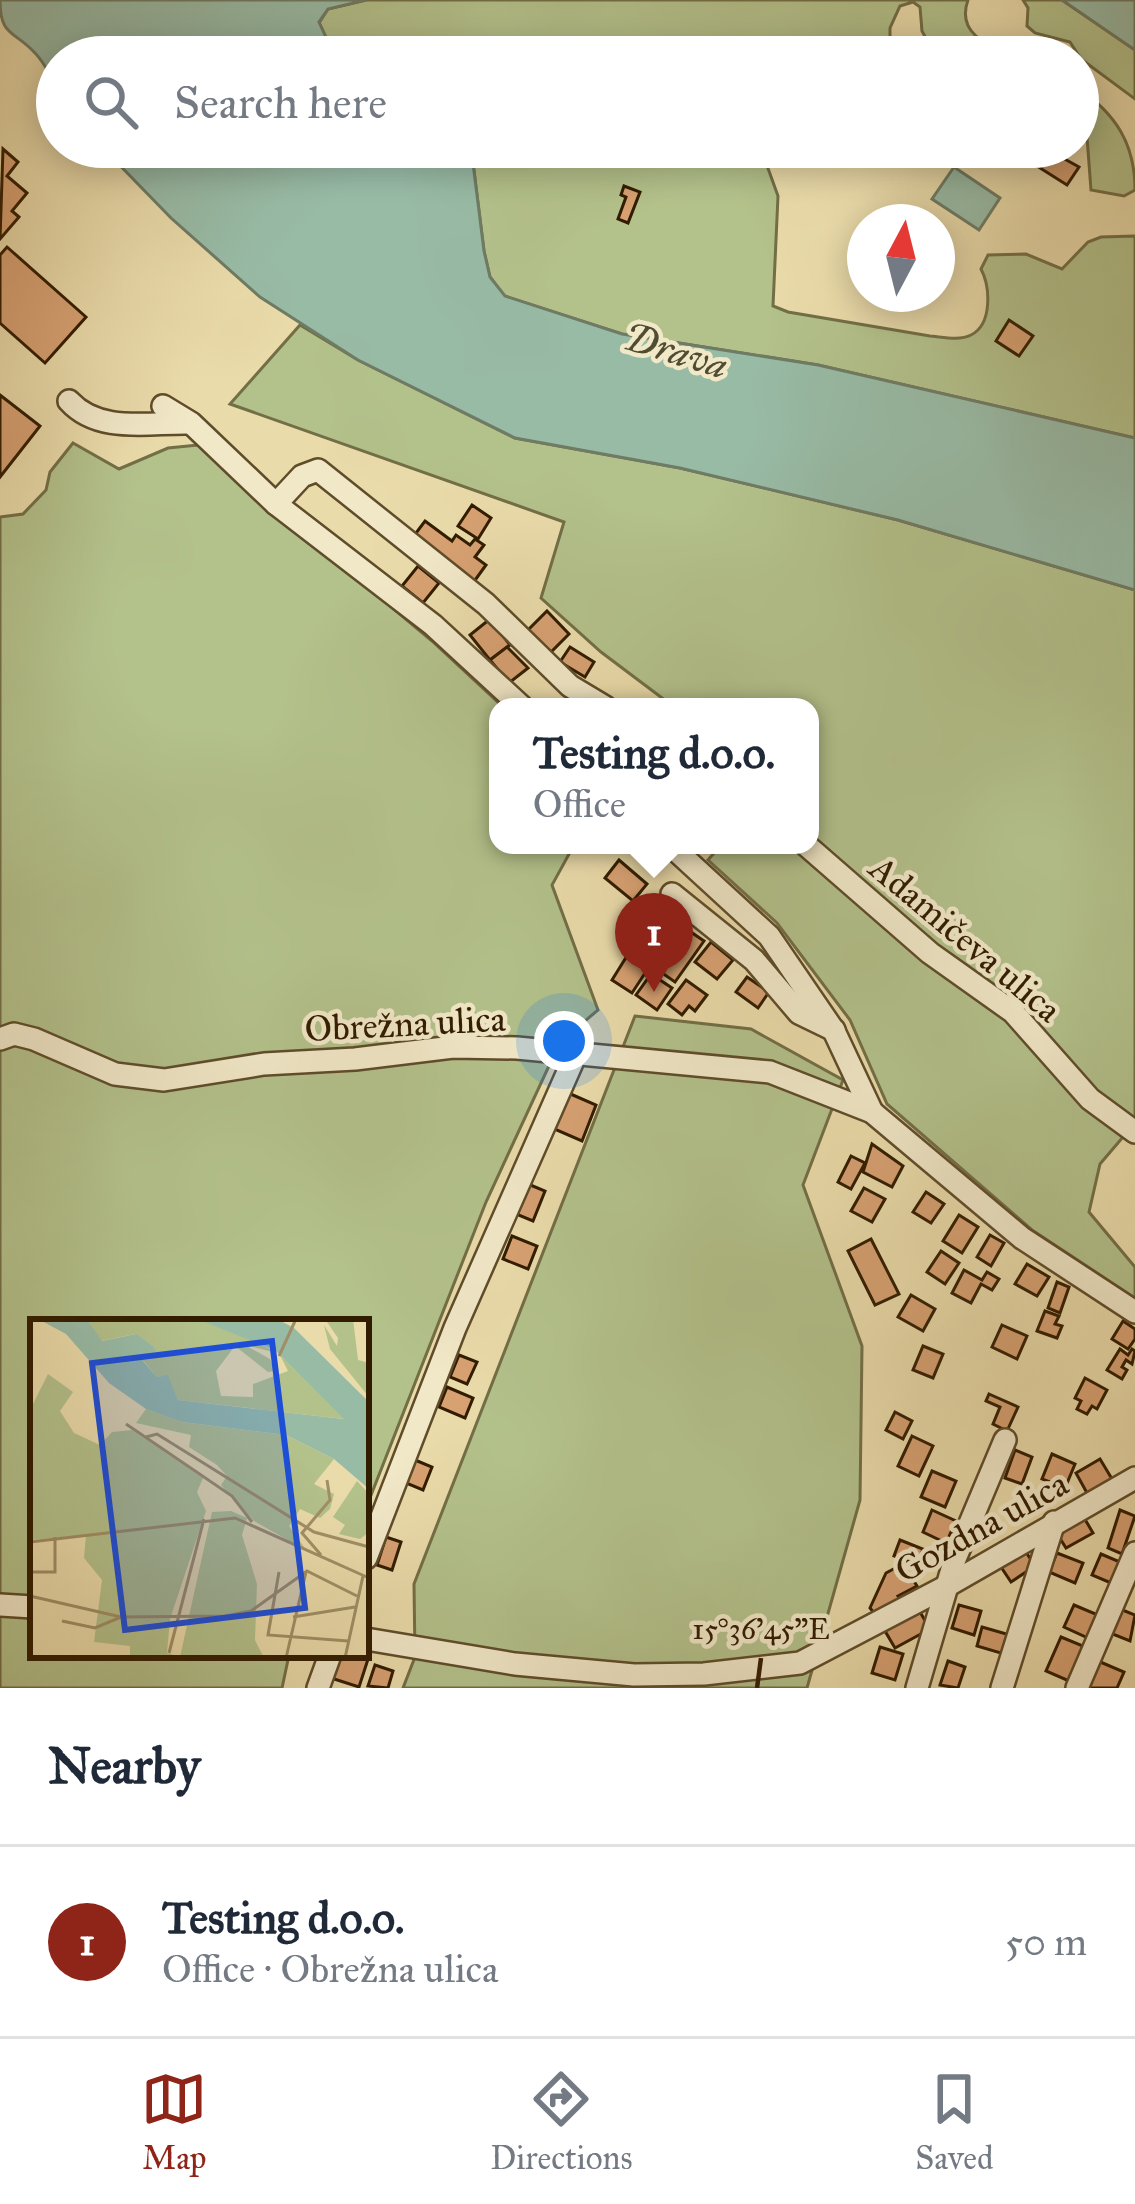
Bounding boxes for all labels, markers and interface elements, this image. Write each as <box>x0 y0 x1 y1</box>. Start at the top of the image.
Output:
search box <box>36 36 1099 168</box>
icon: search <box>78 69 144 135</box>
text: Search here <box>174 75 387 130</box>
north arrow <box>847 204 955 312</box>
water label: Drava <box>618 312 733 389</box>
popup <box>489 698 819 854</box>
text: Testing d.o.o. <box>533 725 775 780</box>
text: Office <box>533 780 626 828</box>
street label: Adamičeva ulica <box>859 845 1071 1032</box>
pin: 1 <box>615 893 693 992</box>
street label: Obrežna ulica <box>303 997 507 1051</box>
your location <box>534 1011 594 1071</box>
inset map <box>30 1319 369 1658</box>
street label: Gozdna ulica <box>887 1461 1076 1592</box>
text: 15°36'45"E <box>692 1611 830 1647</box>
text: Nearby <box>48 1735 200 1797</box>
text: Testing d.o.o. <box>162 1890 404 1945</box>
text: 1 <box>79 1918 95 1966</box>
text: 50 m <box>1005 1918 1087 1966</box>
text: Office · Obrežna ulica <box>162 1945 499 1993</box>
tab: Map <box>141 2066 207 2178</box>
tab: Directions <box>490 2066 632 2178</box>
tab: Saved <box>915 2066 994 2178</box>

